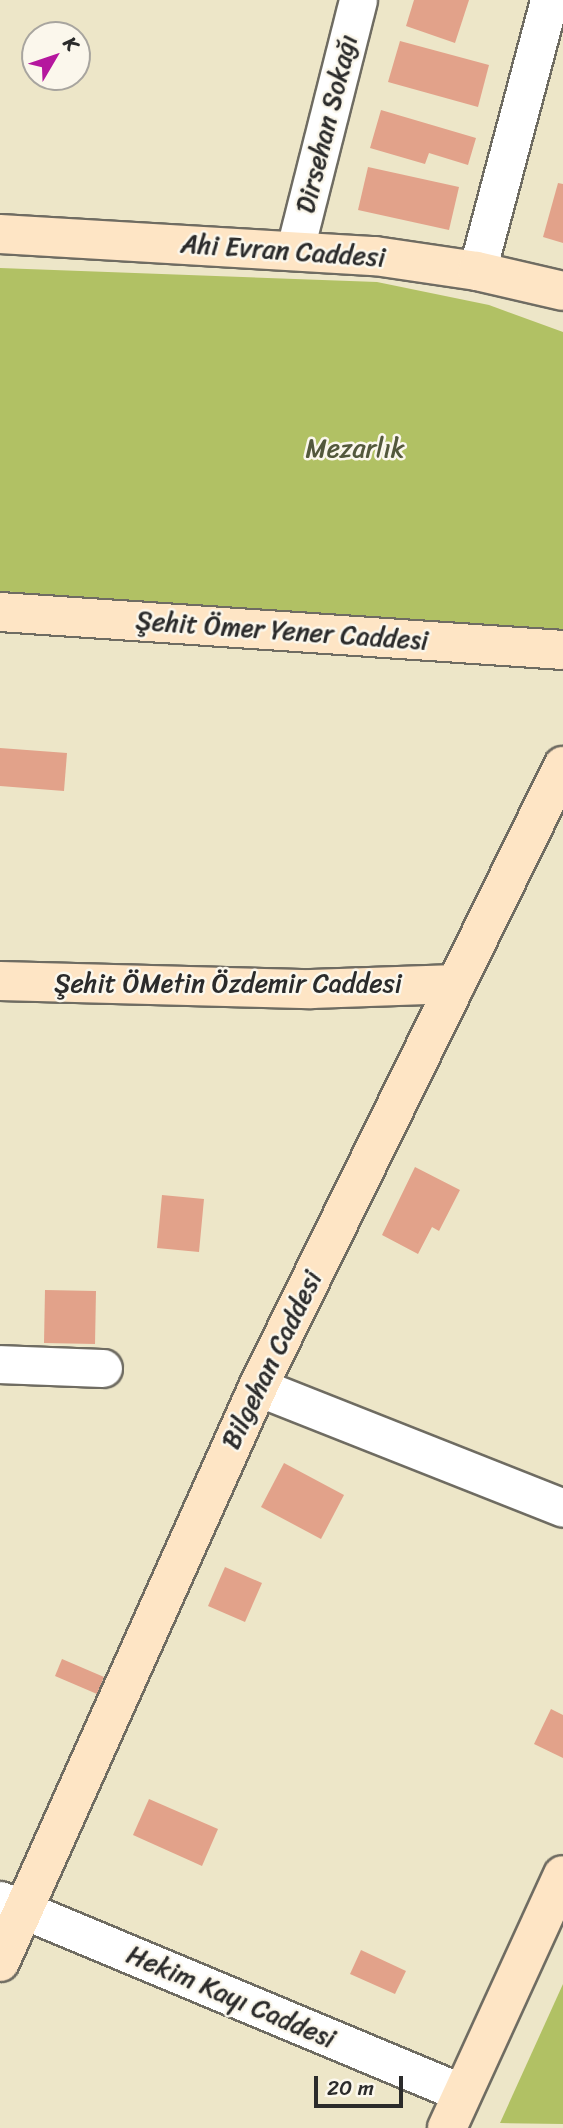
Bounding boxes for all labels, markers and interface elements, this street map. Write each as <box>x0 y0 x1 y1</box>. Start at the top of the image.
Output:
north arrow <box>21 21 91 91</box>
text: K <box>55 29 88 59</box>
street label: Dirsehan Sokağı <box>290 32 364 216</box>
street label: Ahi Evran Caddesi <box>180 228 386 274</box>
park label: Mezarlık <box>305 433 405 465</box>
street label: Şehit Ömer Yener Caddesi <box>134 605 430 657</box>
street label: Şehit ÖMetin Özdemir Caddesi <box>54 968 402 1000</box>
street label: Bilgehan Caddesi <box>216 1267 328 1453</box>
street label: Hekim Kayı Caddesi <box>122 1939 340 2055</box>
scale bar <box>318 2062 407 2106</box>
text: 20 m <box>327 2069 374 2107</box>

